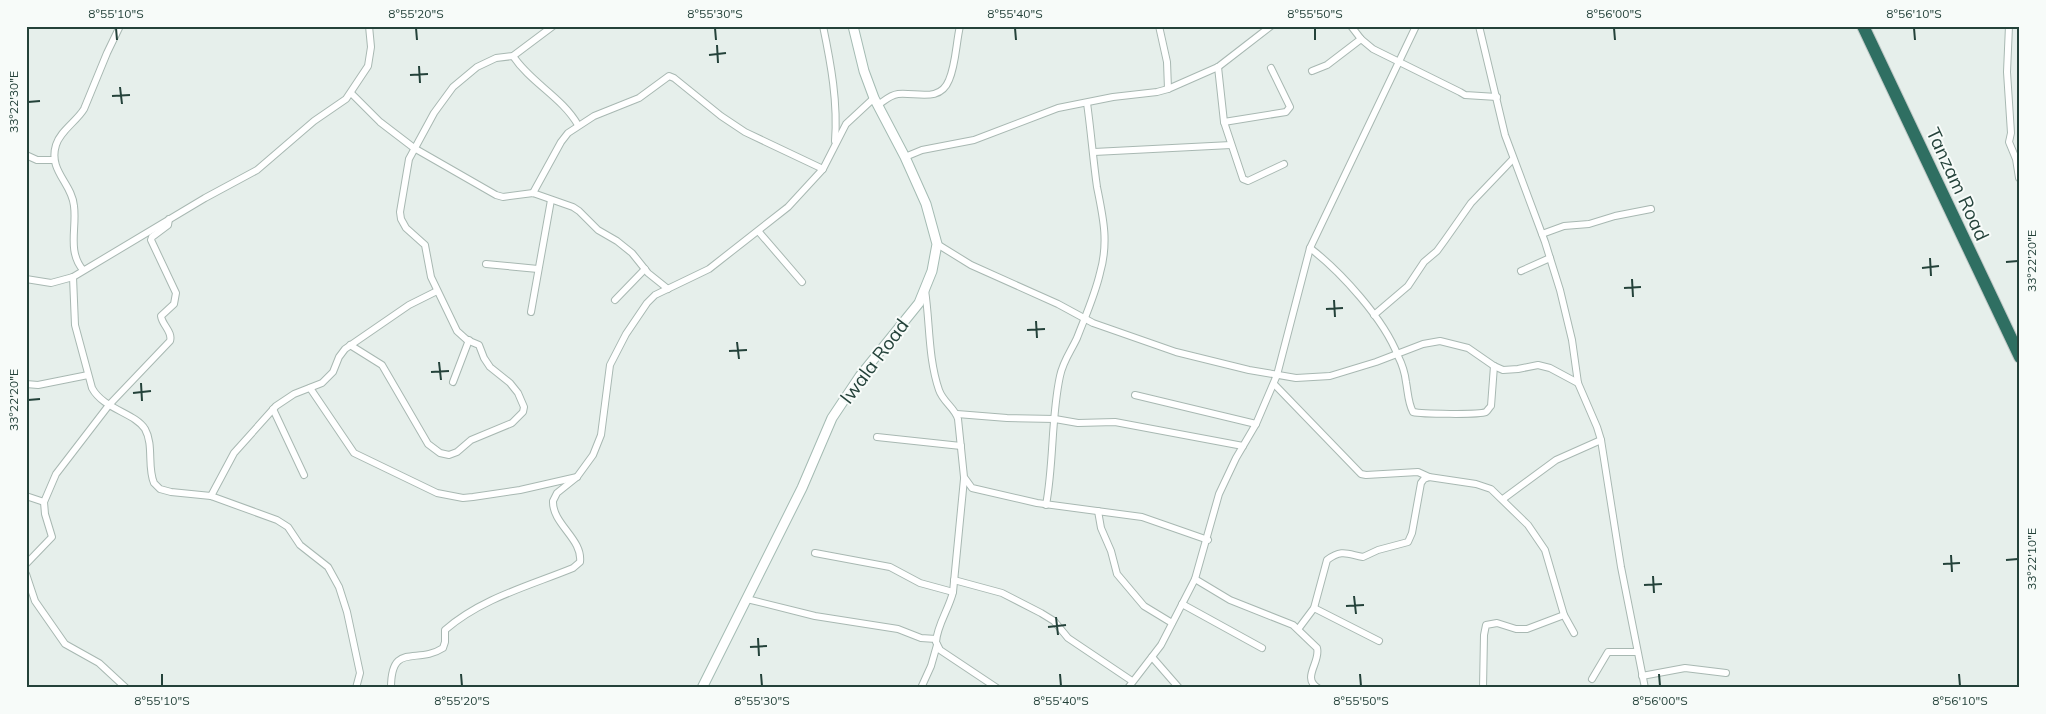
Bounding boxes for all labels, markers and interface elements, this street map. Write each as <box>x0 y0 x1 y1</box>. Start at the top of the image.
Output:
text: 8°55'10"S <box>88 6 144 21</box>
text: 8°55'20"S <box>388 6 444 21</box>
text: 8°55'30"S <box>687 6 743 21</box>
text: 8°55'40"S <box>987 6 1043 21</box>
text: 8°55'50"S <box>1287 6 1343 21</box>
text: 8°56'00"S <box>1586 6 1642 21</box>
text: 8°56'10"S <box>1886 6 1942 21</box>
text: 33°22'30"E <box>6 71 21 133</box>
street label: Tanzam Road <box>1921 124 1995 244</box>
text: 33°22'20"E <box>2024 230 2039 292</box>
street label: Iwala Road <box>834 314 914 408</box>
text: 33°22'20"E <box>6 369 21 431</box>
text: 33°22'10"E <box>2024 528 2039 590</box>
text: 8°55'10"S <box>134 693 190 708</box>
text: 8°55'20"S <box>434 693 490 708</box>
text: 8°55'30"S <box>734 693 790 708</box>
text: 8°55'40"S <box>1033 693 1089 708</box>
text: 8°55'50"S <box>1333 693 1389 708</box>
text: 8°56'00"S <box>1632 693 1688 708</box>
text: 8°56'10"S <box>1932 693 1988 708</box>

